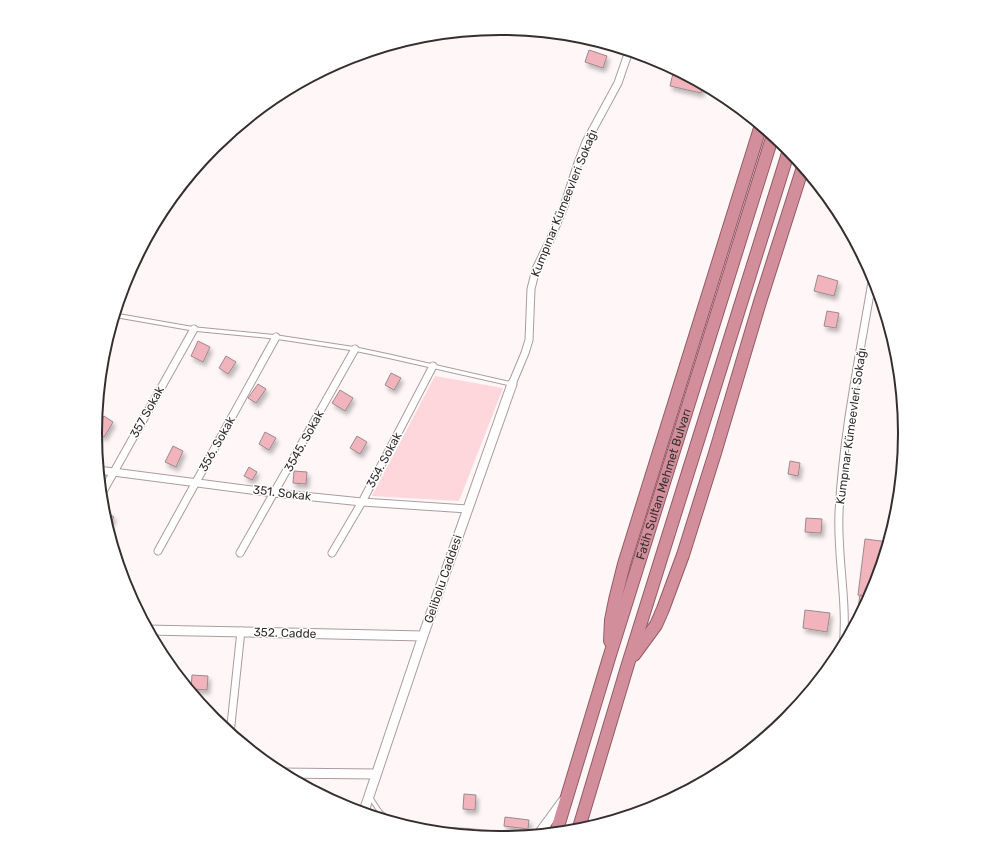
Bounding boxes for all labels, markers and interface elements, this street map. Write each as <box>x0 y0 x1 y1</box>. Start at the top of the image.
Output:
street label: Kumpınar Kümeevleri Sokağı <box>528 127 600 279</box>
street label: Kumpınar Kümeevleri Sokağı <box>833 347 869 505</box>
street label: 357 Sokak <box>127 383 167 440</box>
street label: 3545. Sokak <box>281 407 327 474</box>
street label: Fatih Sultan Mehmet Bulvarı <box>633 407 694 561</box>
street label: 356. Sokak <box>196 413 238 474</box>
street label: 354. Sokak <box>364 429 405 490</box>
street label: 351. Sokak <box>252 482 313 504</box>
street label: Gelibolu Caddesi <box>421 533 465 625</box>
street label: 352. Cadde <box>253 625 317 641</box>

